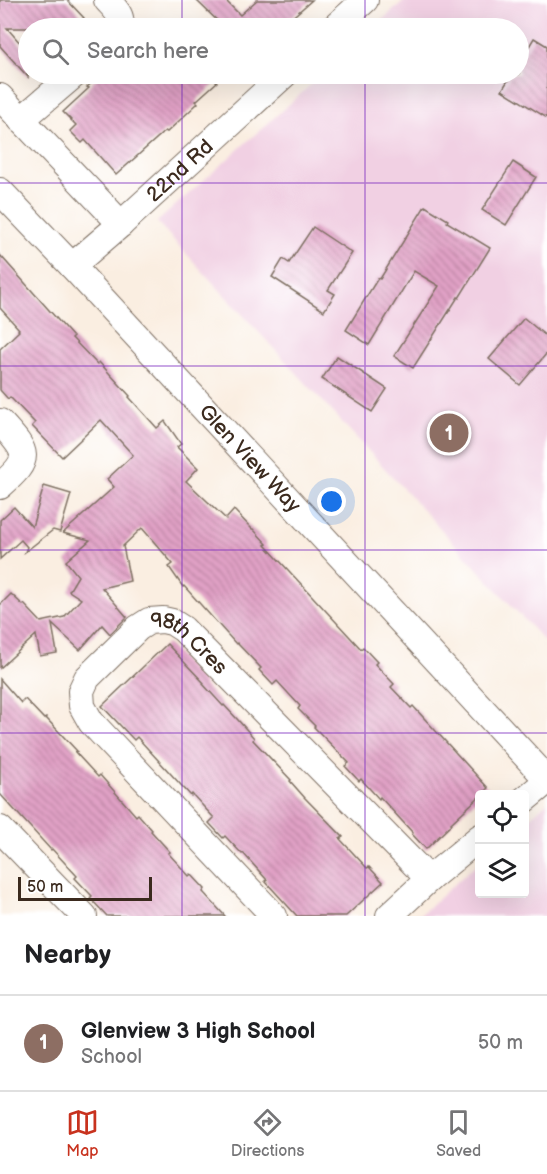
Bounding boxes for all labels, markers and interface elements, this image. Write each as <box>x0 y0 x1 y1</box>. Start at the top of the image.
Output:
search box <box>18 18 529 84</box>
icon: search <box>39 35 72 68</box>
text: Search here <box>87 38 209 65</box>
street label: 22nd Rd <box>141 134 218 207</box>
street label: Glen View Way <box>194 399 307 518</box>
pin: 1 <box>430 410 468 456</box>
your location <box>317 487 346 516</box>
street label: 98th Cres <box>150 608 233 679</box>
map controls <box>475 790 529 898</box>
button: locate <box>475 790 529 844</box>
button: layers <box>475 844 529 898</box>
scale bar <box>18 874 152 902</box>
text: 50 m <box>27 878 63 897</box>
text: Nearby <box>24 940 111 971</box>
text: Glenview 3 High School <box>81 1018 315 1045</box>
text: 1 <box>39 1031 48 1055</box>
text: 50 m <box>478 1031 523 1055</box>
text: School <box>81 1045 142 1069</box>
tab: Map <box>66 1106 99 1161</box>
tab: Directions <box>231 1106 304 1161</box>
tab: Saved <box>436 1106 481 1161</box>

